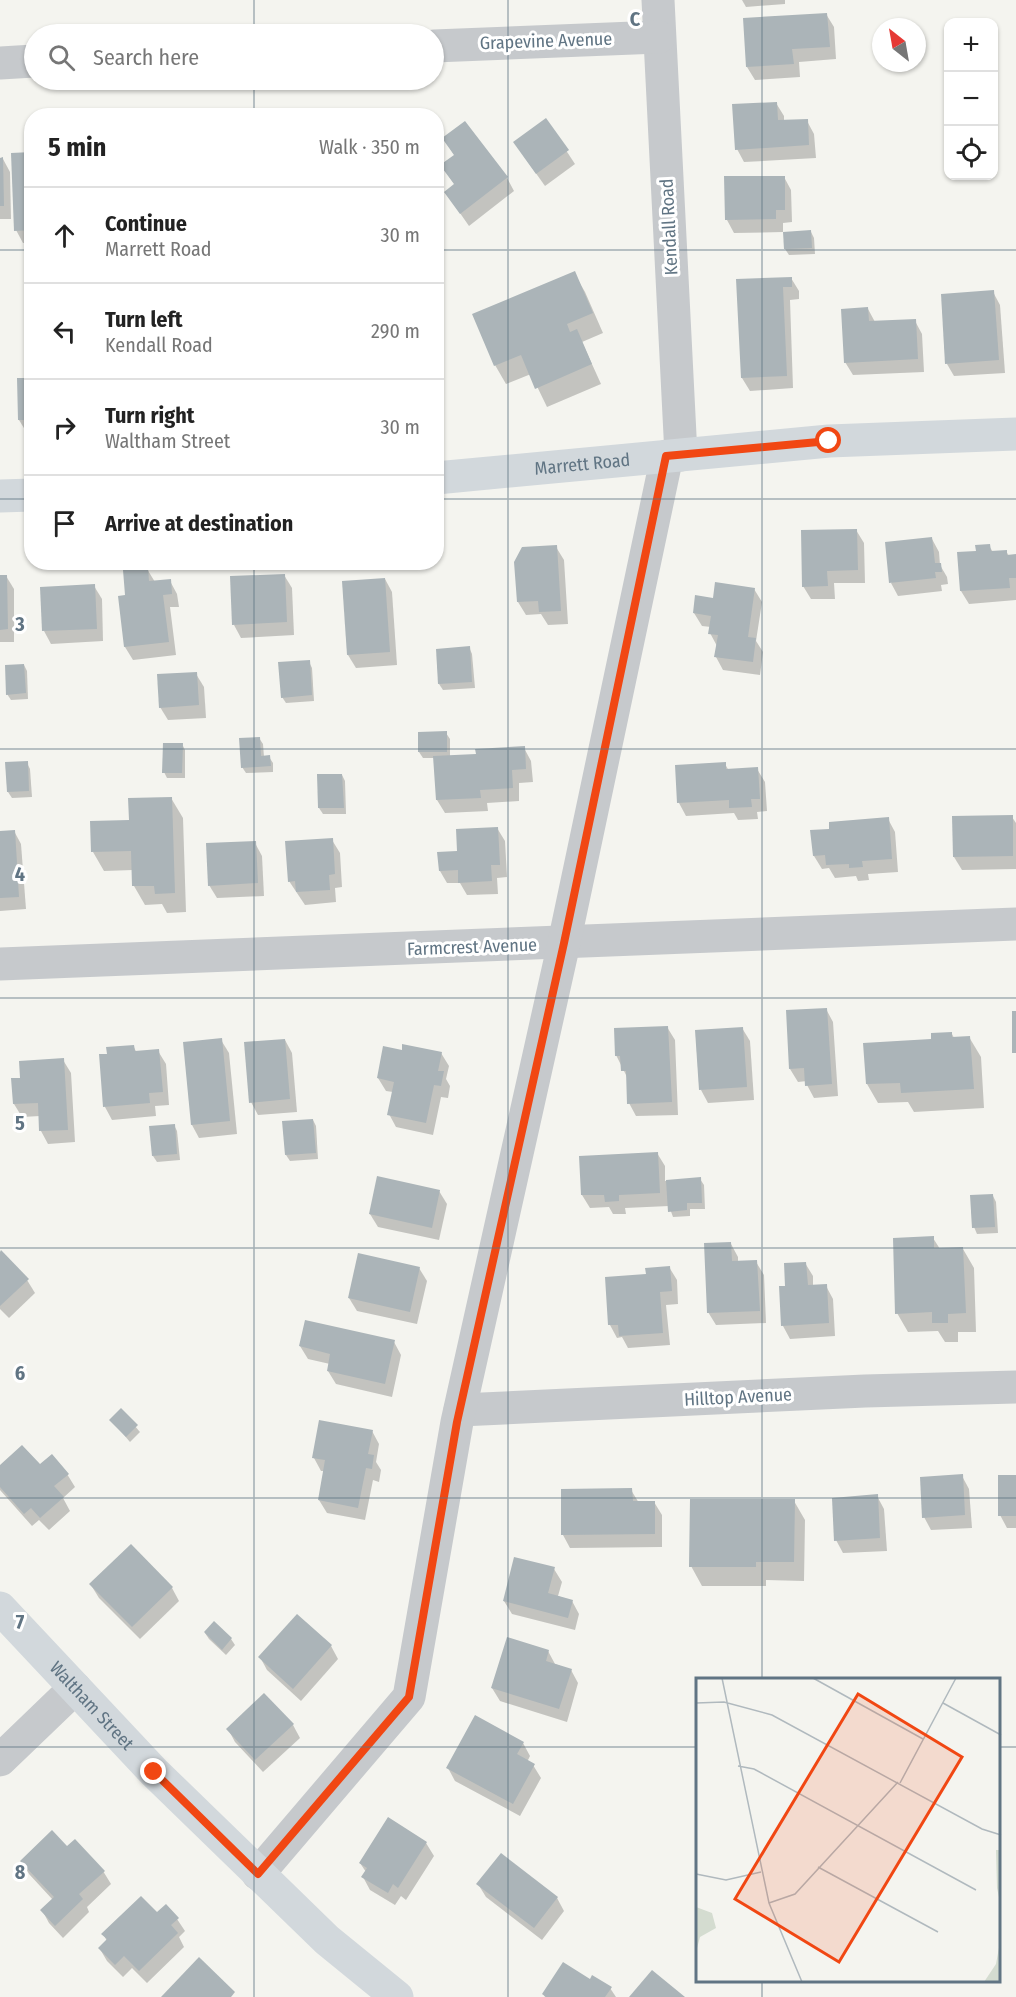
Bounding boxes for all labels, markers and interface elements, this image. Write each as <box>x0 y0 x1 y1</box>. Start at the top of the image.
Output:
text: C <box>630 7 641 31</box>
north arrow <box>872 18 926 72</box>
map controls <box>944 18 998 180</box>
button: + <box>944 18 998 72</box>
search box <box>24 24 444 90</box>
street label: Grapevine Avenue <box>479 28 613 54</box>
icon: search <box>45 41 78 74</box>
text: Search here <box>93 44 199 71</box>
button: − <box>944 72 998 126</box>
button: locate <box>944 126 998 180</box>
text: 5 min <box>48 132 106 163</box>
text: Walk · 350 m <box>319 135 420 159</box>
street label: Kendall Road <box>655 178 683 276</box>
text: Continue <box>105 210 187 237</box>
icon: ahead <box>48 219 81 252</box>
text: 30 m <box>380 223 420 247</box>
text: Marrett Road <box>105 237 212 261</box>
text: Turn left <box>105 306 183 333</box>
icon: left <box>48 315 81 348</box>
text: 290 m <box>371 319 420 343</box>
text: Kendall Road <box>105 333 213 357</box>
text: Turn right <box>105 402 194 429</box>
icon: right <box>48 411 81 444</box>
text: 30 m <box>380 415 420 439</box>
route start <box>815 427 841 453</box>
text: Waltham Street <box>105 429 230 453</box>
street label: Marrett Road <box>534 449 631 480</box>
icon: arrive <box>48 507 81 540</box>
text: Arrive at destination <box>105 510 293 537</box>
text: 3 <box>14 612 25 636</box>
text: 4 <box>15 862 25 886</box>
street label: Farmcrest Avenue <box>407 934 537 960</box>
text: 5 <box>15 1111 25 1135</box>
text: 6 <box>15 1361 25 1385</box>
street label: Hilltop Avenue <box>684 1383 793 1411</box>
text: 7 <box>16 1610 25 1634</box>
street label: Waltham Street <box>45 1657 138 1754</box>
inset map <box>696 1678 1001 1982</box>
route end <box>140 1758 166 1784</box>
text: 8 <box>15 1860 26 1884</box>

